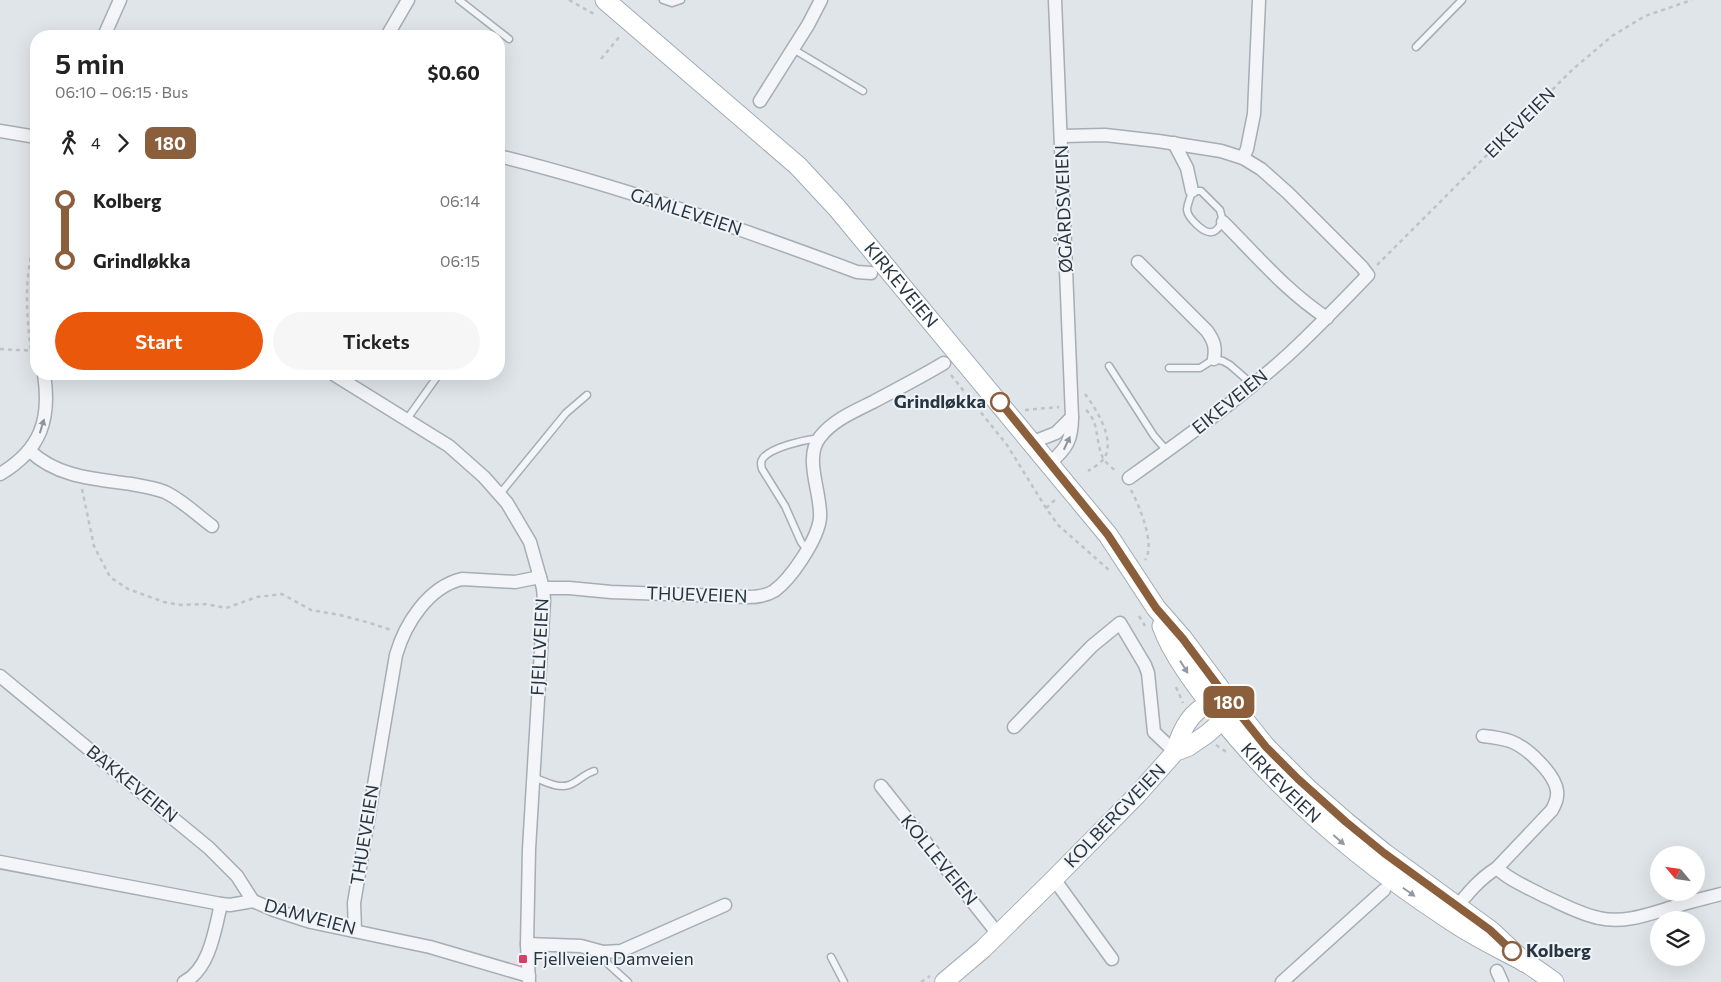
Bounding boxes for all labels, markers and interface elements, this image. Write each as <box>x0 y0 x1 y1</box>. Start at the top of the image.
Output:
text: 5 min <box>55 46 125 80</box>
text: $0.60 <box>428 61 480 84</box>
text: 06:10 – 06:15 · Bus <box>55 82 188 101</box>
street label: EIKEVEIEN <box>1479 82 1559 162</box>
icon: walk <box>55 129 83 157</box>
icon: forward <box>109 129 137 157</box>
text: 180 <box>155 132 186 154</box>
text: 4 <box>91 133 101 152</box>
street label: ØGÅRDSVEIEN <box>1050 145 1076 273</box>
street label: GAMLEVEIEN <box>628 183 745 239</box>
text: Kolberg <box>93 189 162 212</box>
text: 06:14 <box>440 191 480 210</box>
street label: KIRKEVEIEN <box>860 237 943 332</box>
text: Grindløkka <box>93 249 190 272</box>
text: 06:15 <box>440 251 480 270</box>
button: Start <box>55 312 263 370</box>
button: Tickets <box>273 312 480 370</box>
street label: EIKEVEIEN <box>1187 364 1272 438</box>
place label: Grindløkka <box>894 390 986 412</box>
marker: Grindløkka <box>990 392 1010 412</box>
one-way arrow <box>39 418 47 433</box>
one-way arrow <box>1063 436 1071 450</box>
street label: THUEVEIEN <box>646 581 748 607</box>
street label: FJELLVEIEN <box>525 598 553 696</box>
one-way arrow <box>1180 661 1189 674</box>
line badge: 180 <box>1200 686 1258 718</box>
text: 180 <box>1213 691 1245 713</box>
street label: KIRKEVEIEN <box>1237 738 1326 827</box>
street label: BAKKEVEIEN <box>83 740 183 827</box>
street label: KOLBERGVEIEN <box>1059 759 1169 872</box>
street label: THUEVEIEN <box>345 783 383 887</box>
street label: KOLLEVEIEN <box>897 810 983 909</box>
one-way arrow <box>1333 834 1346 845</box>
north arrow <box>1650 846 1705 901</box>
map controls <box>1650 846 1705 966</box>
one-way arrow <box>1403 887 1416 897</box>
street label: DAMVEIEN <box>262 893 358 939</box>
button: layers <box>1650 911 1705 966</box>
place label: Kolberg <box>1526 939 1591 961</box>
marker: Kolberg <box>1502 941 1522 961</box>
place label: Fjellveien Damveien <box>533 947 694 969</box>
marker: Fjellveien Damveien <box>517 953 529 965</box>

